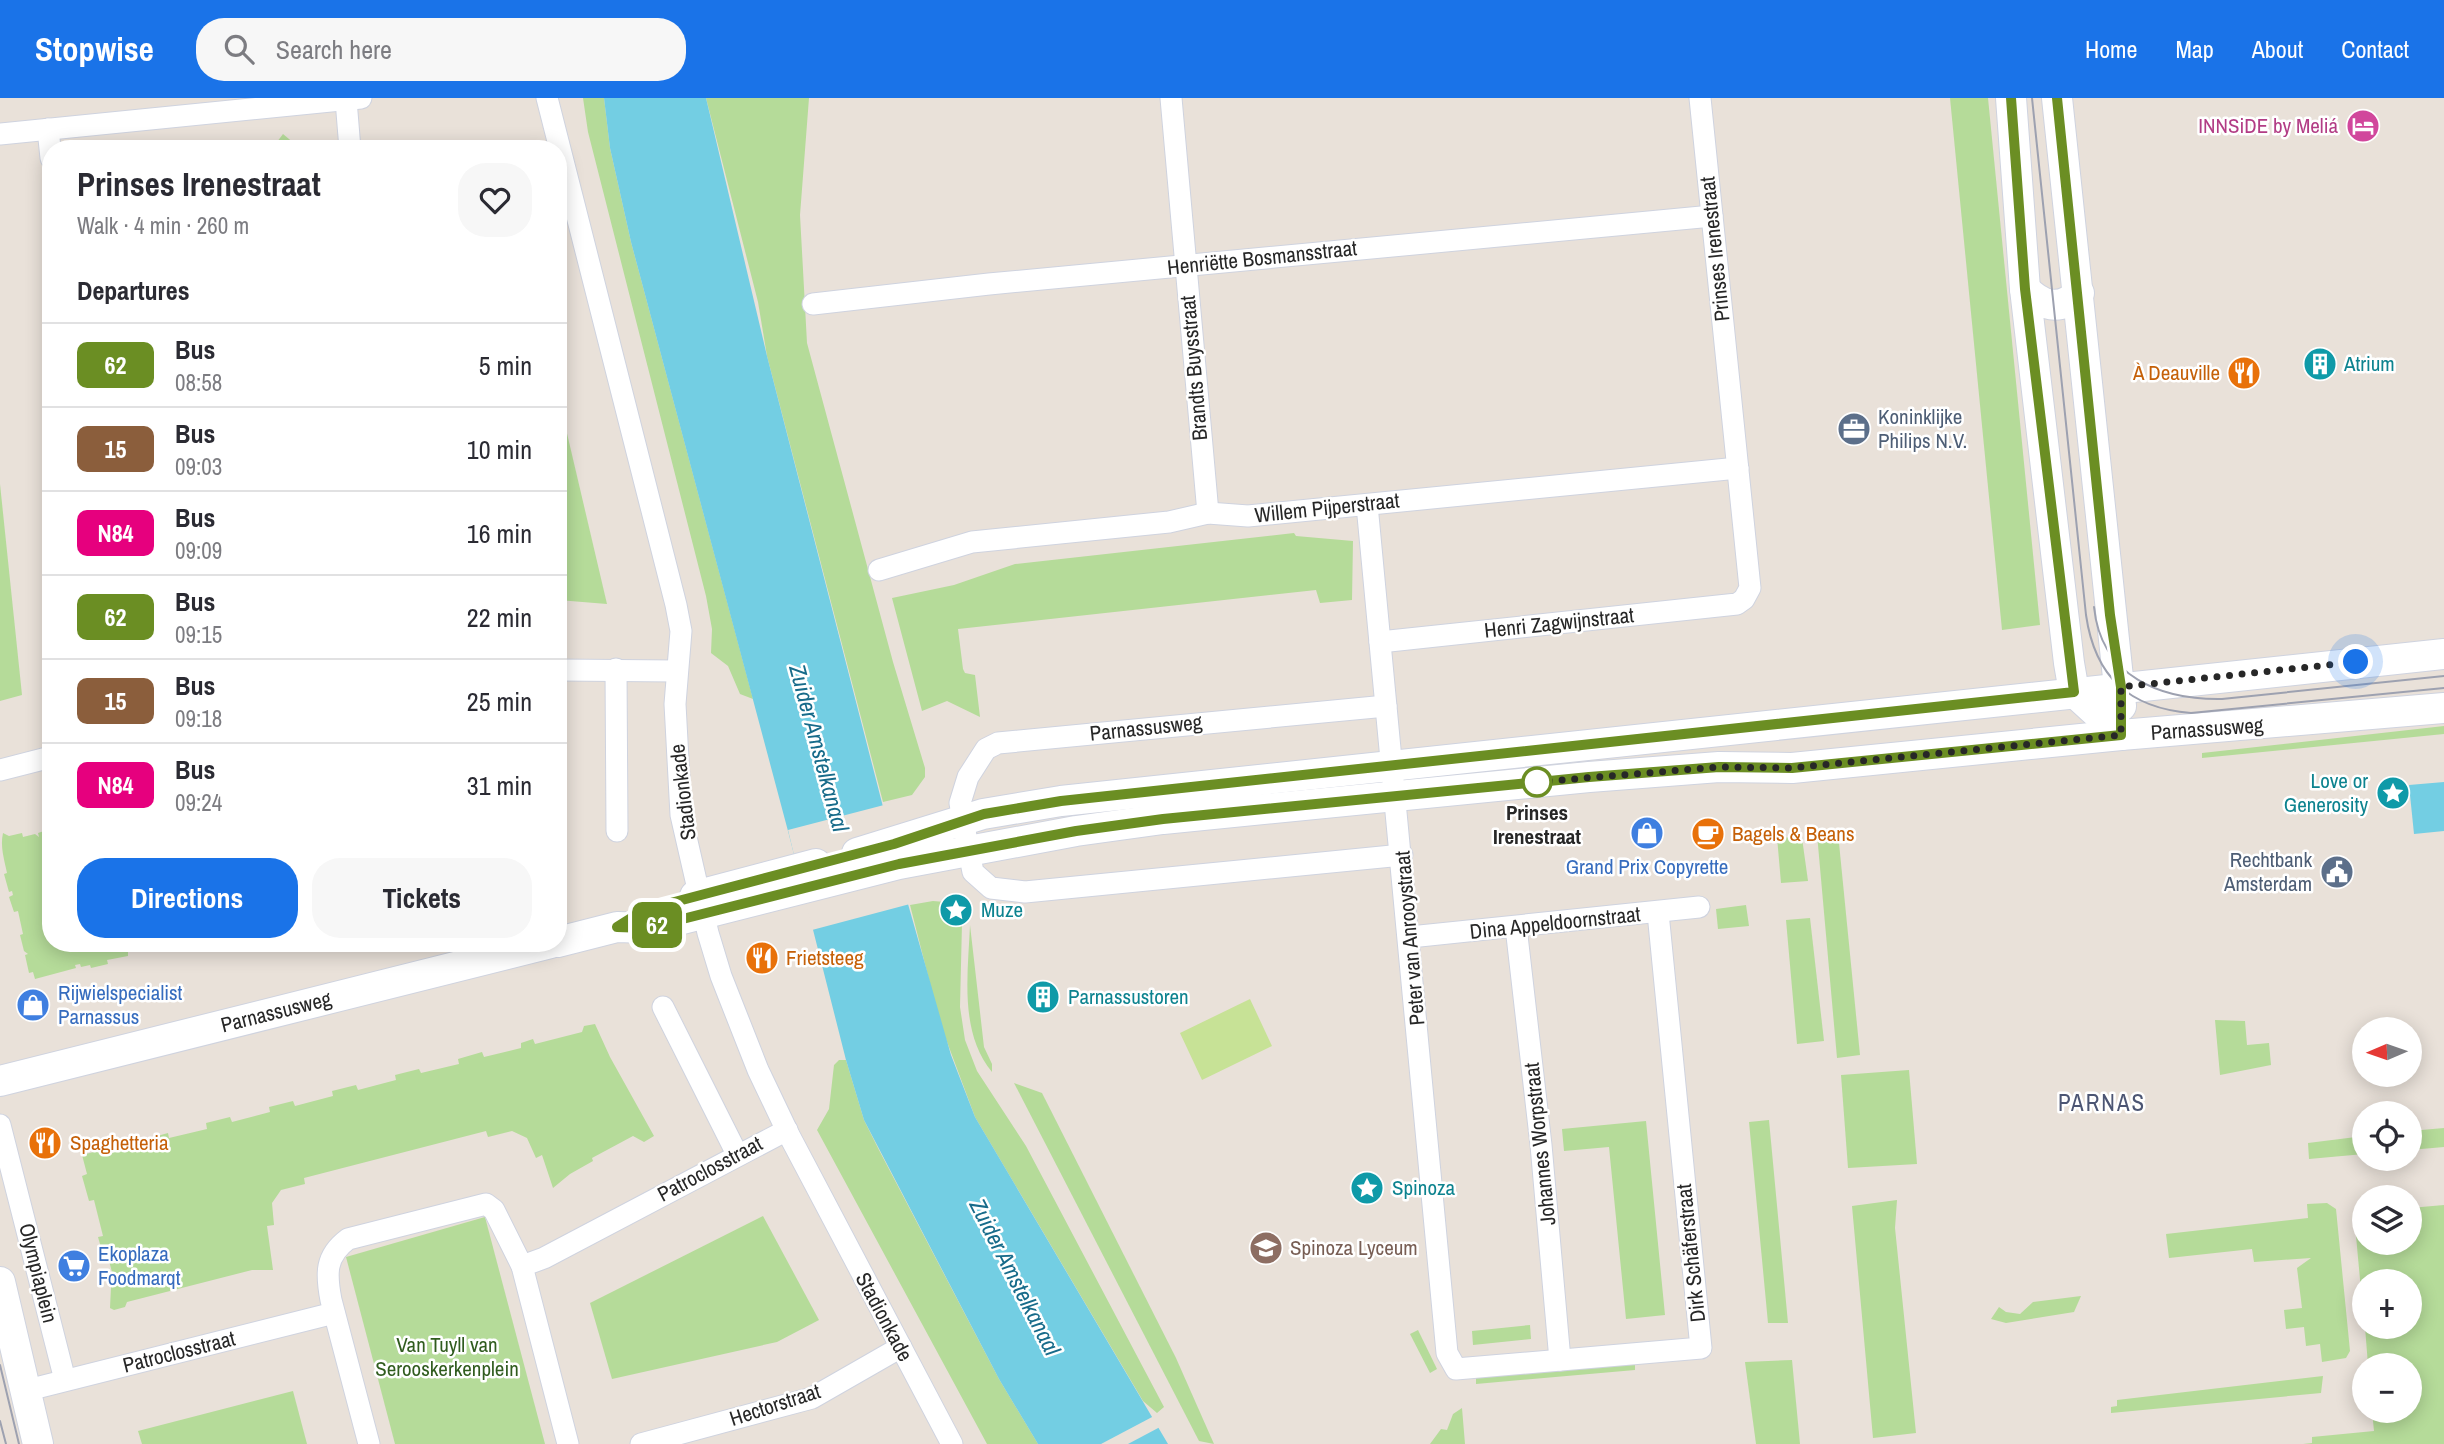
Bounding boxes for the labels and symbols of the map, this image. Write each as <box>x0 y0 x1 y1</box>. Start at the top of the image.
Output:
hotel icon: INNSiDE by Meliá <box>2344 107 2382 145</box>
place label: INNSiDE by Meliá <box>2198 111 2338 140</box>
street label: Prinses Irenestraat <box>1692 175 1737 323</box>
street label: Henriëtte Bosmansstraat <box>1166 233 1358 282</box>
street label: Brandts Buysstraat <box>1173 294 1214 442</box>
building icon: Atrium <box>2301 345 2339 383</box>
place label: Atrium <box>2343 349 2395 378</box>
restaurant icon: À Deauville <box>2225 354 2263 392</box>
place label: À Deauville <box>2132 358 2220 387</box>
place label: Koninklijke Philips N.V. <box>1878 402 1967 455</box>
office icon: Koninklijke Philips N.V. <box>1835 410 1873 448</box>
street label: Willem Pijperstraat <box>1253 485 1401 530</box>
street label: Henri Zagwijnstraat <box>1483 600 1635 645</box>
your location <box>2338 644 2373 679</box>
water label: Zuider Amstelkanaal <box>782 660 857 836</box>
street label: Parnassusweg <box>1088 707 1204 748</box>
street label: Parnassusweg <box>2150 710 2265 747</box>
street label: Stadionkade <box>662 742 703 842</box>
place label: Love or Generosity <box>2284 766 2368 819</box>
marker: Prinses Irenestraat <box>1522 767 1552 797</box>
place icon: Love or Generosity <box>2374 774 2412 812</box>
place label: Prinses Irenestraat <box>1493 798 1581 851</box>
shop icon: Grand Prix Copyrette <box>1628 814 1666 852</box>
cafe icon: Bagels & Beans <box>1689 815 1727 853</box>
place label: Bagels & Beans <box>1732 819 1855 848</box>
place label: Rechtbank Amsterdam <box>2223 845 2312 898</box>
street label: Peter van Anrooystraat <box>1387 849 1432 1027</box>
place label: Grand Prix Copyrette <box>1566 852 1728 881</box>
public building icon: Rechtbank Amsterdam <box>2318 853 2356 891</box>
place icon: Muze <box>937 891 975 929</box>
place label: Muze <box>981 895 1023 924</box>
street label: Dina Appeldoornstraat <box>1468 899 1642 946</box>
line badge: 62 <box>626 902 688 948</box>
restaurant icon: Frietsteeg <box>743 939 781 977</box>
place label: Frietsteeg <box>786 943 864 972</box>
place label: Rijwielspecialist Parnassus <box>58 978 183 1031</box>
building icon: Parnassustoren <box>1024 978 1062 1016</box>
place label: Parnassustoren <box>1068 982 1189 1011</box>
street label: Parnassusweg <box>218 984 335 1039</box>
shop icon: Rijwielspecialist Parnassus <box>14 986 52 1024</box>
north arrow <box>2352 1017 2422 1087</box>
street label: Johannes Worpstraat <box>1517 1061 1562 1227</box>
district label: PARNAS <box>2058 1087 2146 1118</box>
restaurant icon: Spaghetteria <box>26 1124 64 1162</box>
place label: Spaghetteria <box>70 1128 169 1157</box>
street label: Patroclosstraat <box>652 1129 767 1208</box>
place icon: Spinoza <box>1348 1169 1386 1207</box>
place label: Spinoza <box>1392 1173 1456 1202</box>
street label: Dirk Schäferstraat <box>1669 1182 1712 1324</box>
water label: Zuider Amstelkanaal <box>962 1192 1069 1361</box>
street label: Olympiaplein <box>12 1220 65 1326</box>
school or university icon: Spinoza Lyceum <box>1247 1229 1285 1267</box>
place label: Spinoza Lyceum <box>1290 1233 1418 1262</box>
place label: Ekoplaza Foodmarqt <box>98 1239 181 1292</box>
supermarket icon: Ekoplaza Foodmarqt <box>55 1247 93 1285</box>
street label: Stadionkade <box>849 1267 920 1366</box>
street label: Patroclosstraat <box>120 1324 238 1379</box>
park label: Van Tuyll van Serooskerkenplein <box>375 1330 519 1383</box>
street label: Hectorstraat <box>726 1376 824 1433</box>

